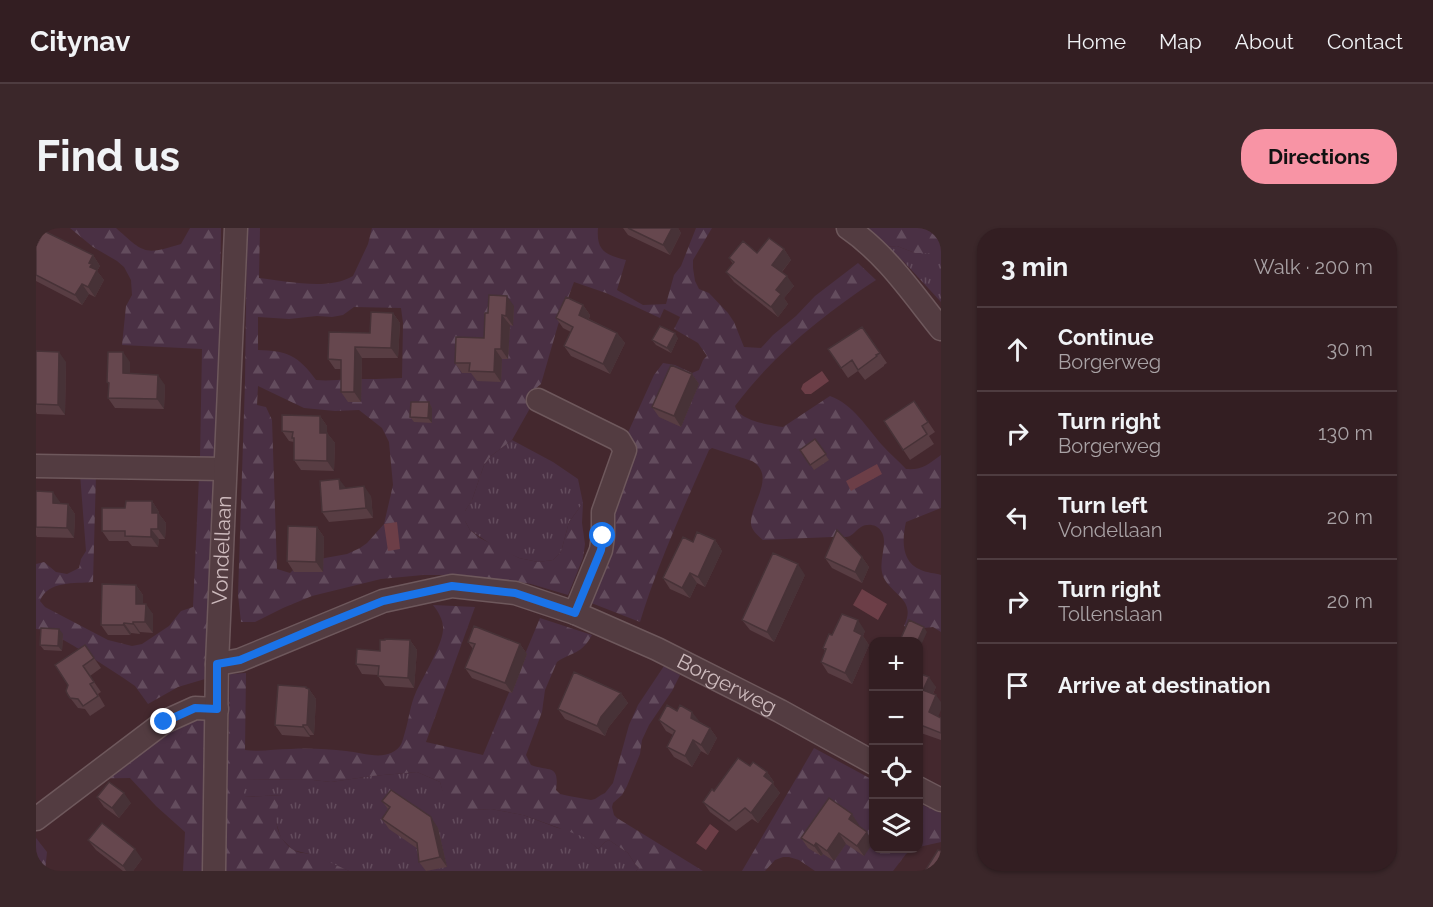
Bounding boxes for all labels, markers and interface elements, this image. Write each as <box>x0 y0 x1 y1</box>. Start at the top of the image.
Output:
text: Citynav <box>30 25 130 58</box>
text: Home <box>1067 29 1126 54</box>
text: Map <box>1159 29 1202 54</box>
text: About <box>1235 29 1294 54</box>
text: Contact <box>1327 29 1403 54</box>
button: Directions <box>1241 129 1397 184</box>
text: Find us <box>36 132 180 181</box>
text: 3 min <box>1001 252 1068 282</box>
text: Walk · 200 m <box>1254 255 1373 279</box>
text: Continue <box>1058 324 1154 350</box>
icon: ahead <box>1001 333 1034 366</box>
text: 30 m <box>1327 337 1373 361</box>
text: Borgerweg <box>1058 350 1161 374</box>
text: Turn right <box>1058 408 1161 434</box>
icon: right <box>1001 417 1034 450</box>
text: 130 m <box>1318 421 1373 445</box>
text: Borgerweg <box>1058 434 1161 458</box>
text: Turn left <box>1058 492 1148 518</box>
street label: Vondellaan <box>207 495 236 605</box>
icon: left <box>1001 501 1034 534</box>
text: 20 m <box>1327 505 1373 529</box>
text: Vondellaan <box>1058 518 1162 542</box>
route start <box>589 522 615 548</box>
text: Turn right <box>1058 576 1161 602</box>
icon: right <box>1001 585 1034 618</box>
text: 20 m <box>1327 589 1373 613</box>
text: Tollenslaan <box>1058 602 1163 626</box>
map controls <box>869 637 923 853</box>
button: + <box>869 637 923 691</box>
street label: Borgerweg <box>673 648 781 719</box>
icon: arrive <box>1001 669 1034 702</box>
text: Arrive at destination <box>1058 672 1271 698</box>
button: − <box>869 691 923 745</box>
route end <box>150 708 176 734</box>
button: locate <box>869 745 923 799</box>
button: layers <box>869 799 923 853</box>

